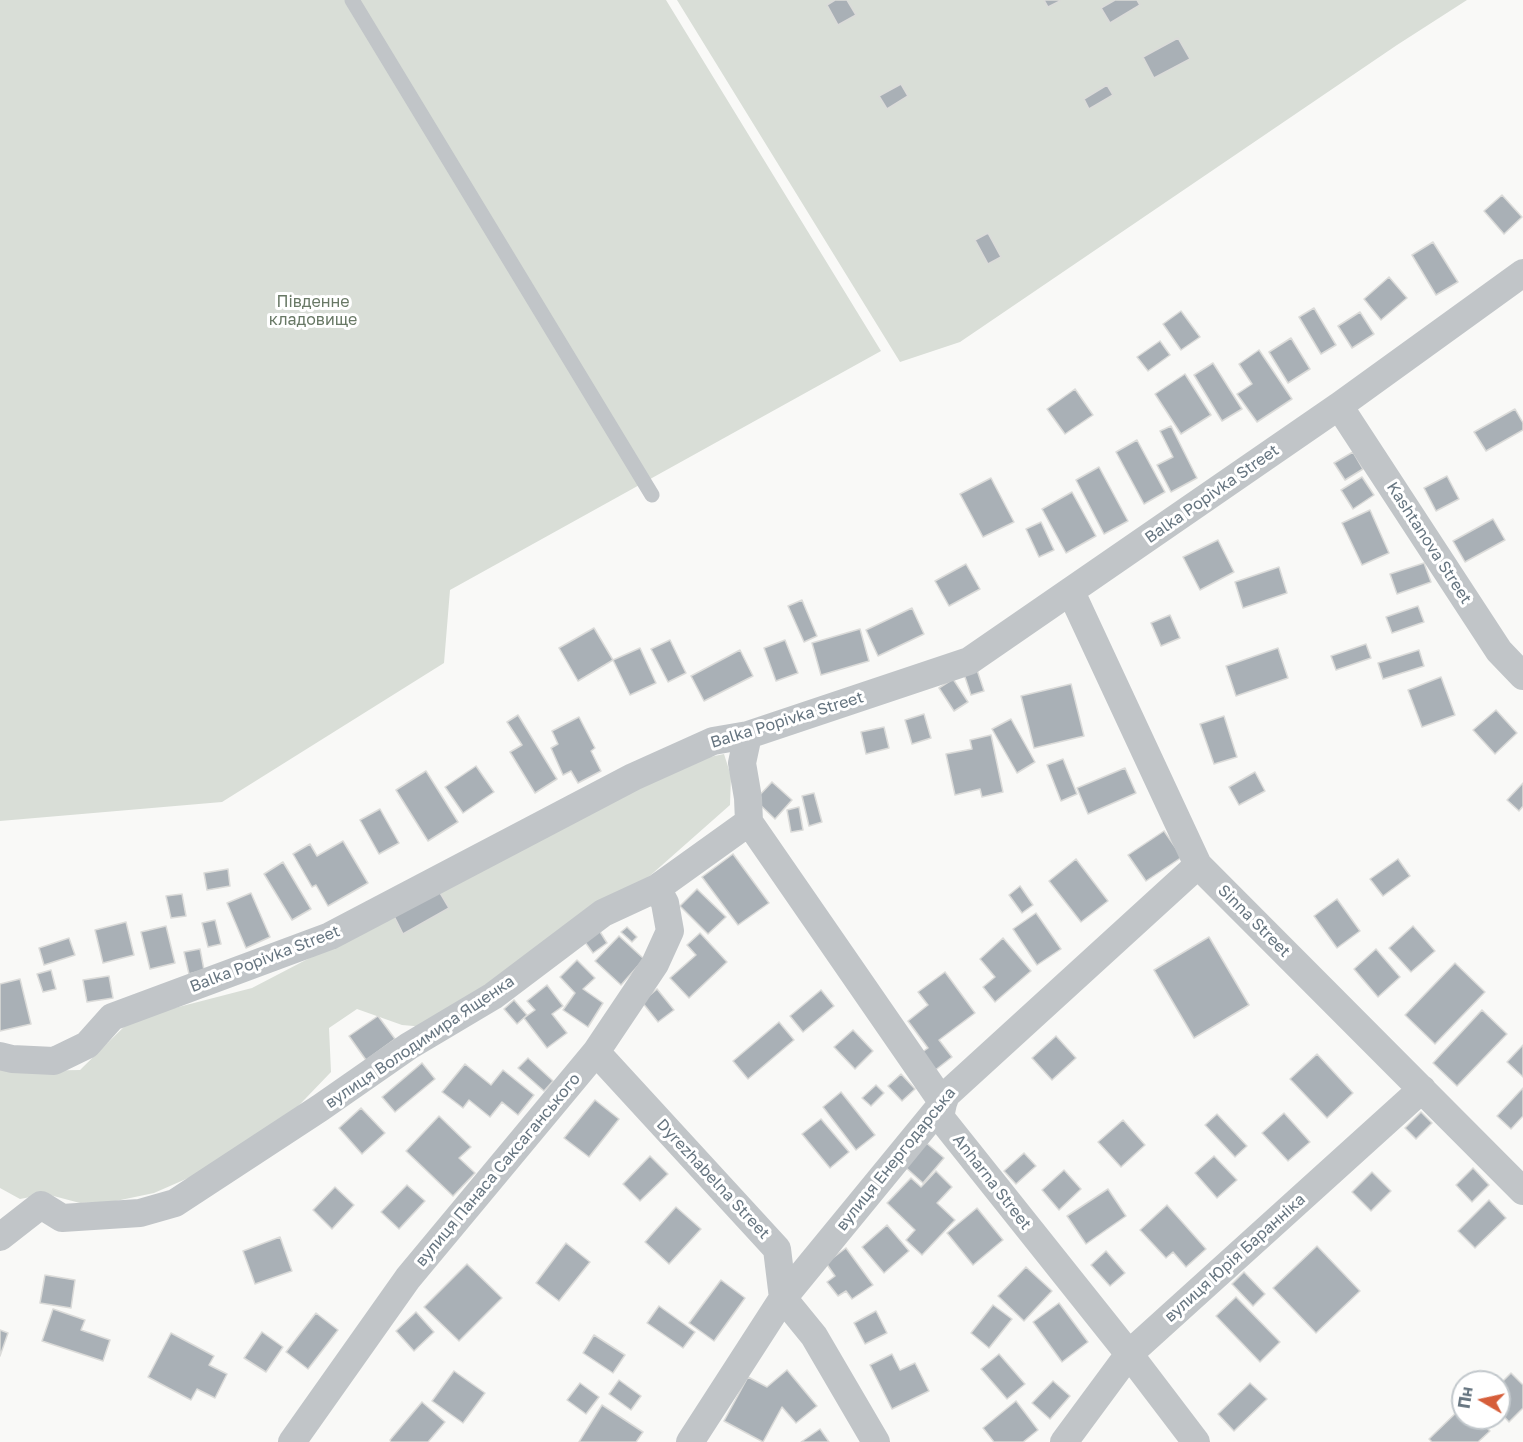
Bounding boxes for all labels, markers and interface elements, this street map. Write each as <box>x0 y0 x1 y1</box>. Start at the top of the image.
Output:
park label: Південне кладовище <box>269 292 357 330</box>
street label: Balka Popivka Street <box>1141 441 1283 547</box>
street label: Kashtanova Street <box>1382 478 1476 608</box>
street label: Balka Popivka Street <box>708 688 866 752</box>
street label: Sinna Street <box>1214 881 1294 961</box>
street label: Balka Popivka Street <box>187 922 343 996</box>
street label: вулиця Володимира Ященка <box>322 971 518 1113</box>
street label: вулиця Панаса Саксаганського <box>412 1070 584 1270</box>
street label: вулиця Енергодарська <box>832 1083 960 1235</box>
street label: Dyrezhabelna Street <box>652 1115 774 1243</box>
street label: Anharna Street <box>949 1130 1035 1234</box>
street label: вулиця Юрія Баранніка <box>1161 1190 1309 1326</box>
north arrow <box>1451 1370 1511 1430</box>
text: Пн <box>1454 1385 1477 1410</box>

